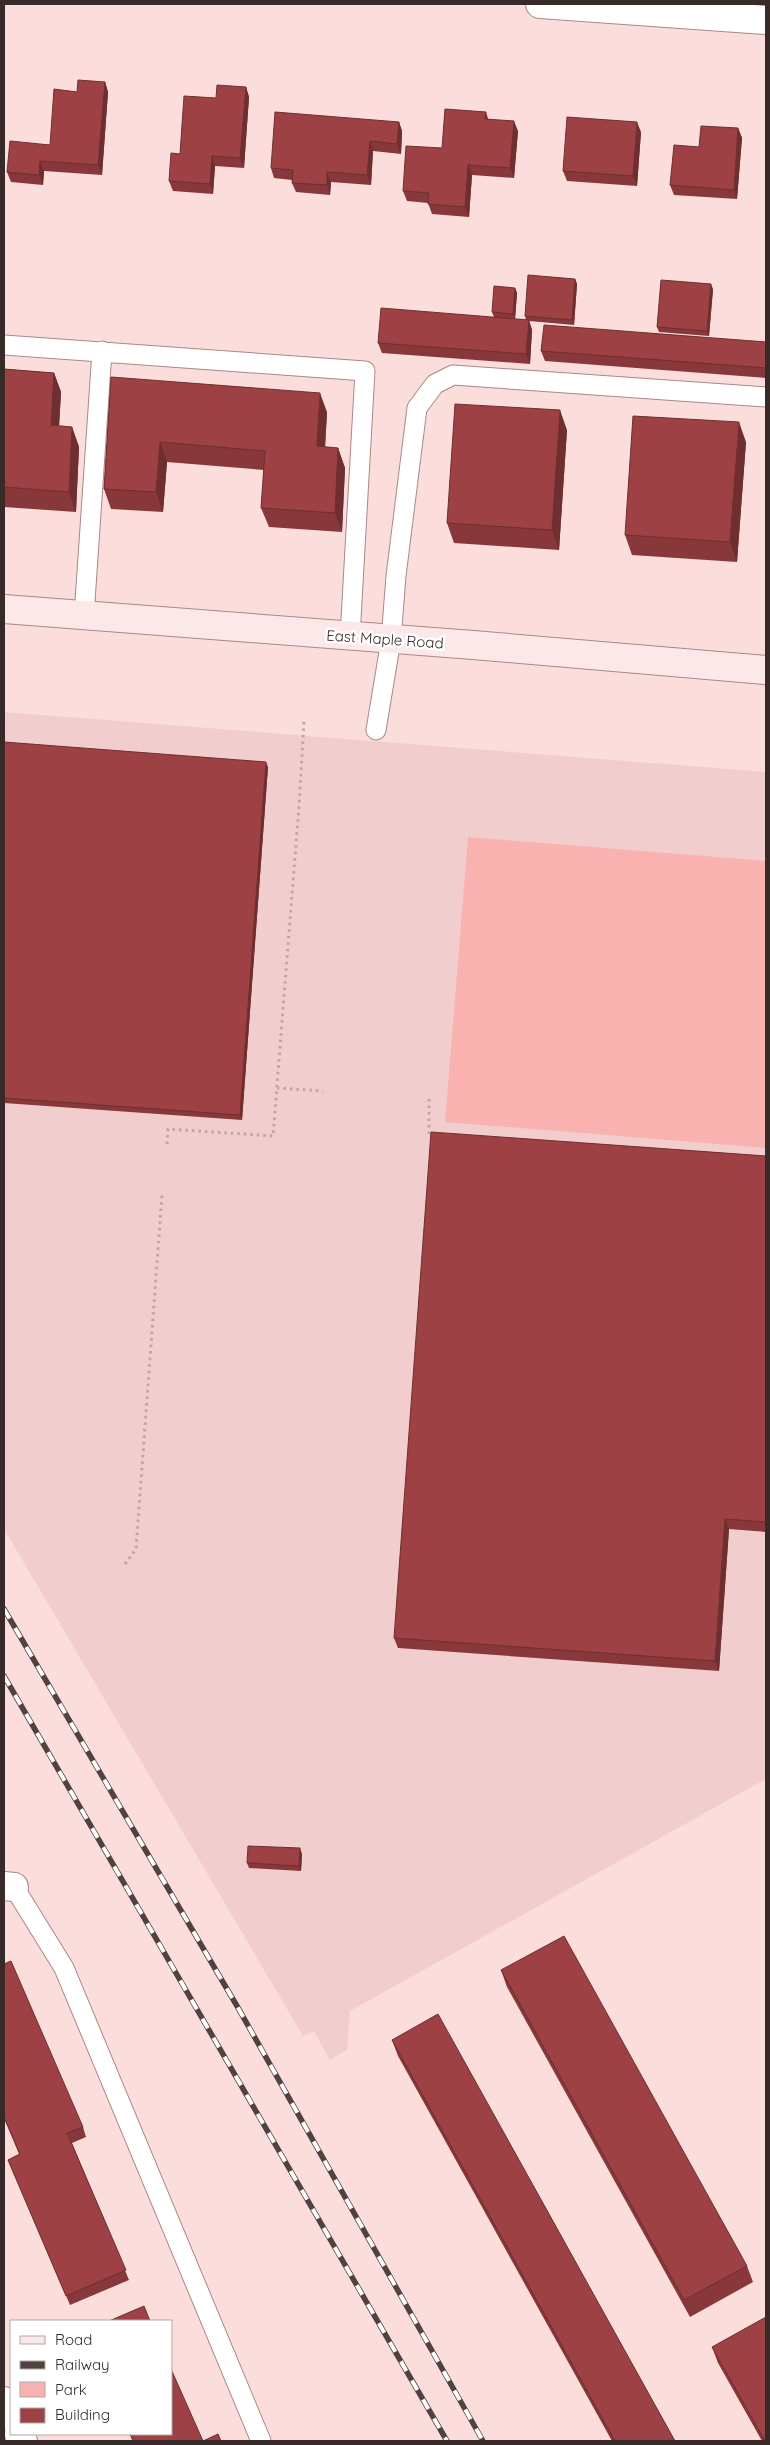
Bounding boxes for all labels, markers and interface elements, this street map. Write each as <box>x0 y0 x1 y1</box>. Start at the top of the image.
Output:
street label: East Maple Road <box>326 625 444 653</box>
legend <box>10 2320 172 2435</box>
text: Road <box>55 2330 92 2349</box>
text: Railway <box>55 2355 110 2374</box>
text: Park <box>55 2380 87 2399</box>
text: Building <box>55 2405 110 2424</box>

